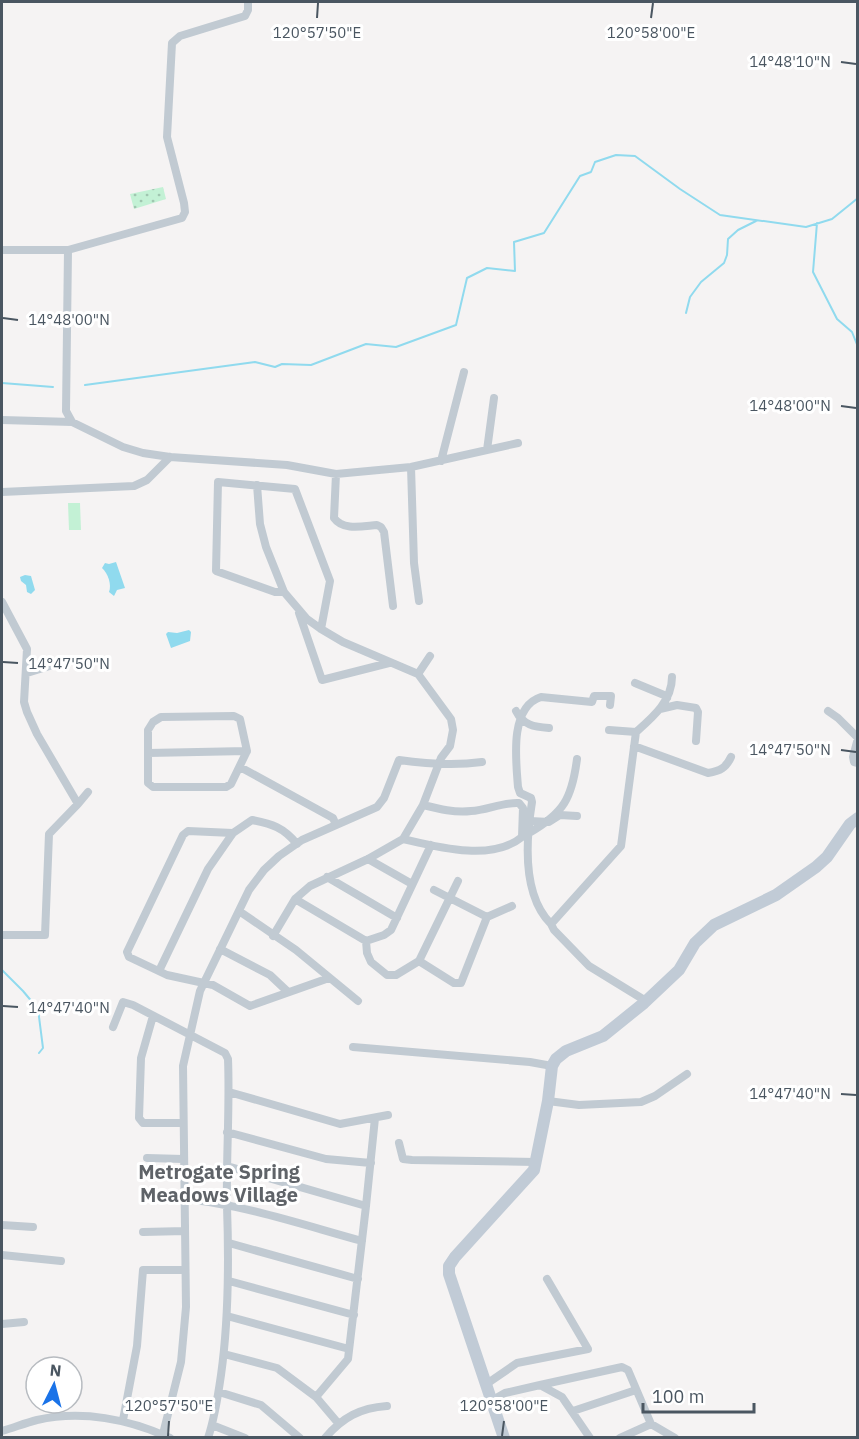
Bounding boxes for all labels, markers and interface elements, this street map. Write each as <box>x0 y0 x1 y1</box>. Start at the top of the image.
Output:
text: 120°57'50"E <box>273 23 361 42</box>
text: 120°58'00"E <box>607 23 695 42</box>
text: 14°48'10"N <box>749 52 831 71</box>
text: 14°48'00"N <box>28 310 110 329</box>
text: 14°48'00"N <box>749 396 831 415</box>
text: 14°47'50"N <box>28 654 110 673</box>
text: 14°47'50"N <box>749 740 831 759</box>
text: 14°47'40"N <box>28 998 110 1017</box>
text: 14°47'40"N <box>749 1084 831 1103</box>
district label: Metrogate Spring Meadows Village <box>138 1158 301 1208</box>
north arrow <box>24 1355 84 1415</box>
text: N <box>49 1360 62 1381</box>
scale bar <box>643 1376 754 1414</box>
text: 100 m <box>652 1385 704 1408</box>
text: 120°57'50"E <box>125 1396 213 1415</box>
text: 120°58'00"E <box>460 1396 548 1415</box>

